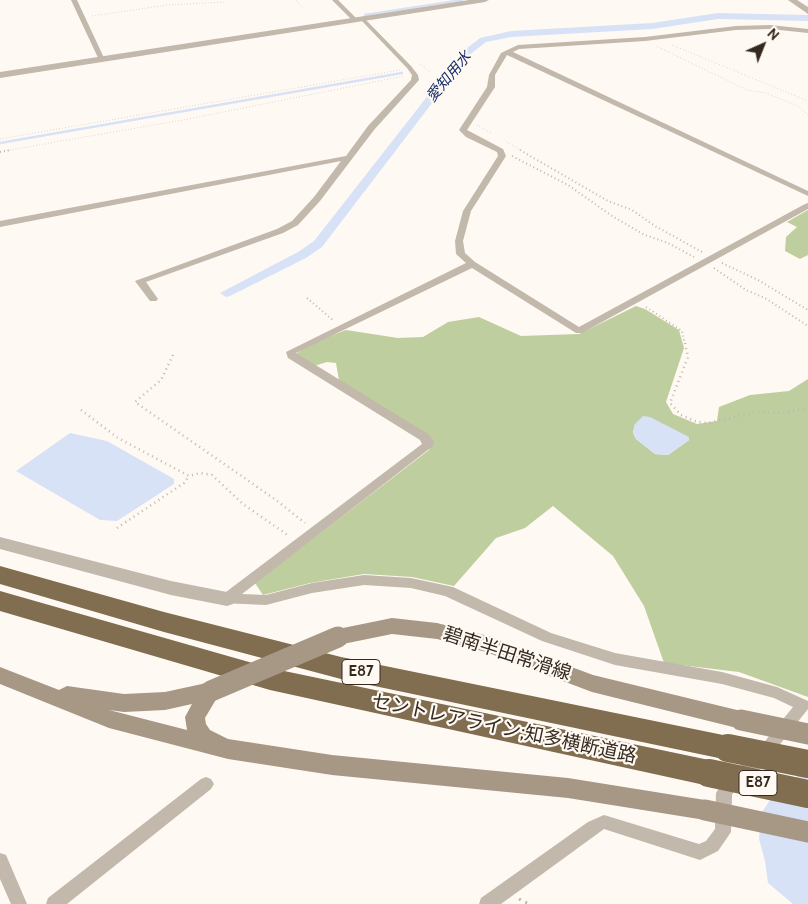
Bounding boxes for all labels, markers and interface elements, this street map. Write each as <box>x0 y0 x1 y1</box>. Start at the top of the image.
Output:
north arrow <box>738 20 788 70</box>
text: N <box>764 24 783 44</box>
water label: 愛知用水 <box>423 48 475 106</box>
street label: 碧南半田常滑線 <box>440 623 574 685</box>
road number: E87 <box>342 660 380 684</box>
street label: セントレアライン;知多横断道路 <box>370 690 638 768</box>
road number: E87 <box>739 770 777 796</box>

